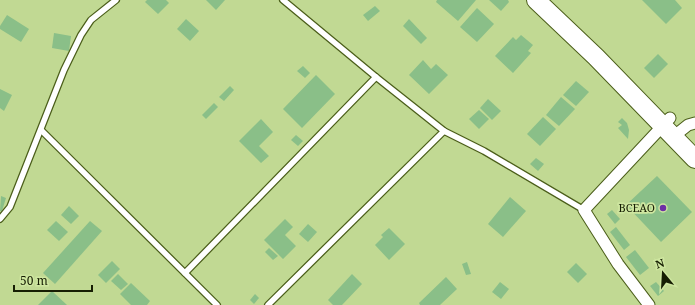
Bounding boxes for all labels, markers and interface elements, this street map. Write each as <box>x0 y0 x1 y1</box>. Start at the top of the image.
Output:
place label: BCEAO <box>619 200 655 215</box>
marker: BCEAO <box>658 203 668 213</box>
north arrow <box>643 253 683 293</box>
text: N <box>653 254 667 271</box>
scale bar <box>14 267 92 293</box>
text: 50 m <box>20 272 48 289</box>

